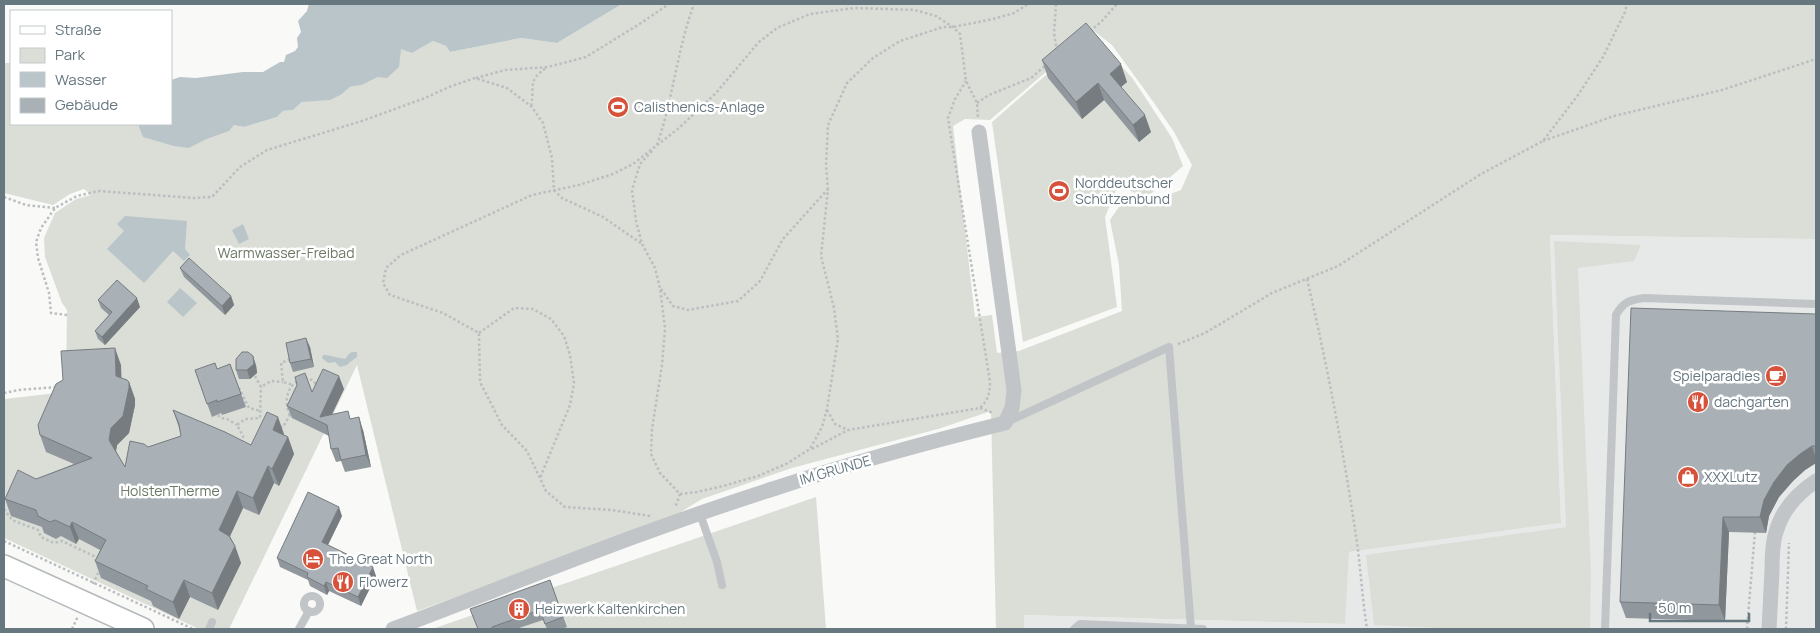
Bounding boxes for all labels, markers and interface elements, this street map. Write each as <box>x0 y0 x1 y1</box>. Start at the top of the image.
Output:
legend <box>10 10 172 125</box>
text: Straße <box>55 19 102 40</box>
text: Park <box>55 44 85 65</box>
text: Wasser <box>55 69 107 90</box>
text: Gebäude <box>55 94 118 115</box>
sports icon: Calisthenics-Anlage <box>606 95 630 119</box>
place label: Calisthenics-Anlage <box>634 97 765 116</box>
place label: Norddeutscher Schützenbund <box>1075 173 1173 208</box>
sports icon: Norddeutscher Schützenbund <box>1047 179 1071 203</box>
park label: Warmwasser-Freibad <box>218 243 354 262</box>
cafe icon: Spielparadies <box>1764 364 1788 388</box>
place label: Spielparadies <box>1673 366 1760 385</box>
restaurant icon: dachgarten <box>1686 390 1710 414</box>
place label: dachgarten <box>1714 392 1789 411</box>
street label: IM GRUNDE <box>797 450 873 489</box>
shop icon: XXXLutz <box>1676 465 1700 489</box>
place label: XXXLutz <box>1704 467 1758 486</box>
park label: HolstenTherme <box>120 481 220 500</box>
hotel icon: The Great North <box>301 547 325 571</box>
place label: The Great North <box>329 549 433 568</box>
restaurant icon: Flowerz <box>331 570 355 594</box>
place label: Flowerz <box>359 572 408 591</box>
scale bar <box>1650 590 1749 622</box>
building icon: Heizwerk Kaltenkirchen <box>507 597 531 621</box>
text: 50 m <box>1658 597 1692 618</box>
place label: Heizwerk Kaltenkirchen <box>535 599 685 618</box>

